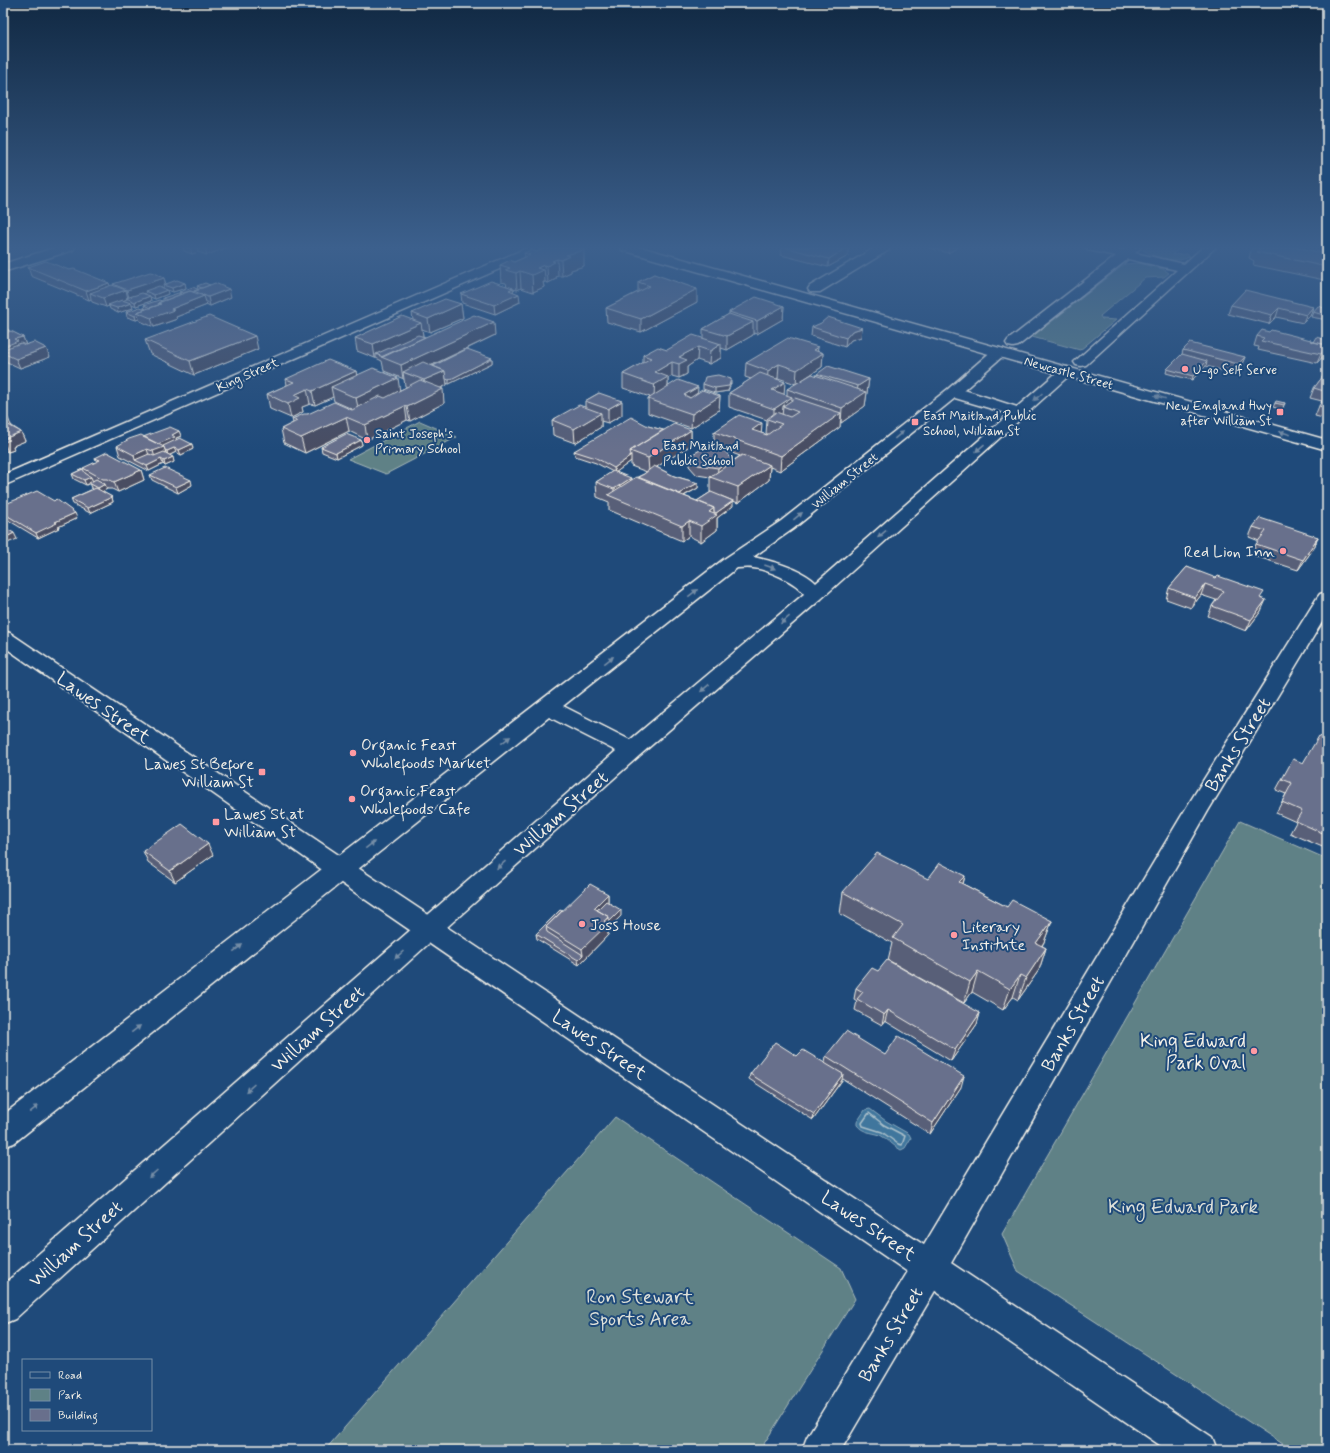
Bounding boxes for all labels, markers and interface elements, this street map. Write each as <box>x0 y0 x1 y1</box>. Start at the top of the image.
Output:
street label: Newcastle Street <box>1022 353 1115 394</box>
street label: King Street <box>214 354 282 398</box>
place label: U-go Self Serve <box>1193 362 1277 379</box>
marker: U-go Self Serve <box>1180 364 1190 374</box>
one-way arrow <box>1033 392 1043 402</box>
one-way arrow <box>1153 394 1166 400</box>
place label: New England Hwy after William St <box>1166 398 1272 430</box>
marker: New England Hwy after William St <box>1275 407 1285 417</box>
place label: East Maitland Public School, William St <box>923 408 1036 440</box>
marker: East Maitland Public School, William St <box>910 417 920 427</box>
place label: Saint Joseph's Primary School <box>375 426 461 458</box>
one-way arrow <box>1279 430 1291 436</box>
one-way arrow <box>894 431 905 440</box>
marker: Saint Joseph's Primary School <box>362 435 372 445</box>
place label: East Maitland Public School <box>663 438 739 470</box>
one-way arrow <box>975 444 985 453</box>
marker: East Maitland Public School <box>650 447 660 457</box>
street label: William Street <box>808 449 882 513</box>
one-way arrow <box>792 512 803 521</box>
one-way arrow <box>877 530 888 539</box>
place label: Red Lion Inn <box>1184 542 1275 563</box>
marker: Red Lion Inn <box>1278 546 1288 556</box>
one-way arrow <box>764 564 776 570</box>
one-way arrow <box>688 589 699 598</box>
one-way arrow <box>780 615 789 624</box>
one-way arrow <box>603 656 614 664</box>
street label: Lawes Street <box>51 667 155 750</box>
one-way arrow <box>700 683 710 693</box>
street label: Banks Street <box>1199 693 1277 797</box>
place label: Organic Feast Wholefoods Market <box>361 735 491 776</box>
one-way arrow <box>501 736 512 744</box>
marker: Organic Feast Wholefoods Market <box>348 748 358 758</box>
place label: Lawes St Before William St <box>144 754 254 793</box>
street label: William Street <box>508 766 614 862</box>
marker: Lawes St Before William St <box>257 767 267 777</box>
place label: Organic Feast Wholefoods Cafe <box>360 781 471 822</box>
marker: Organic Feast Wholefoods Cafe <box>347 794 357 804</box>
place label: Lawes St at William St <box>224 804 305 843</box>
marker: Lawes St at William St <box>211 817 221 827</box>
one-way arrow <box>365 841 376 850</box>
one-way arrow <box>496 860 506 870</box>
place label: Joss House <box>590 915 661 936</box>
place label: Literary Institute <box>962 917 1026 956</box>
marker: Joss House <box>577 919 587 929</box>
marker: Literary Institute <box>949 930 959 940</box>
one-way arrow <box>233 944 244 953</box>
one-way arrow <box>394 950 405 959</box>
street label: Banks Street <box>1036 971 1111 1076</box>
street label: William Street <box>266 980 370 1078</box>
street label: Lawes Street <box>547 1004 652 1086</box>
one-way arrow <box>131 1024 142 1033</box>
place label: King Edward Park Oval <box>1140 1029 1246 1076</box>
marker: King Edward Park Oval <box>1249 1046 1259 1056</box>
one-way arrow <box>245 1083 255 1092</box>
one-way arrow <box>28 1104 39 1113</box>
one-way arrow <box>148 1169 157 1178</box>
street label: Lawes Street <box>816 1185 921 1267</box>
street label: William Street <box>24 1195 128 1293</box>
park label: King Edward Park <box>1108 1195 1258 1222</box>
street label: Banks Street <box>853 1283 929 1387</box>
park label: Ron Stewart Sports Area <box>586 1285 694 1332</box>
legend <box>22 1359 152 1431</box>
text: Road <box>58 1368 82 1384</box>
text: Park <box>58 1388 82 1404</box>
text: Building <box>58 1408 98 1425</box>

